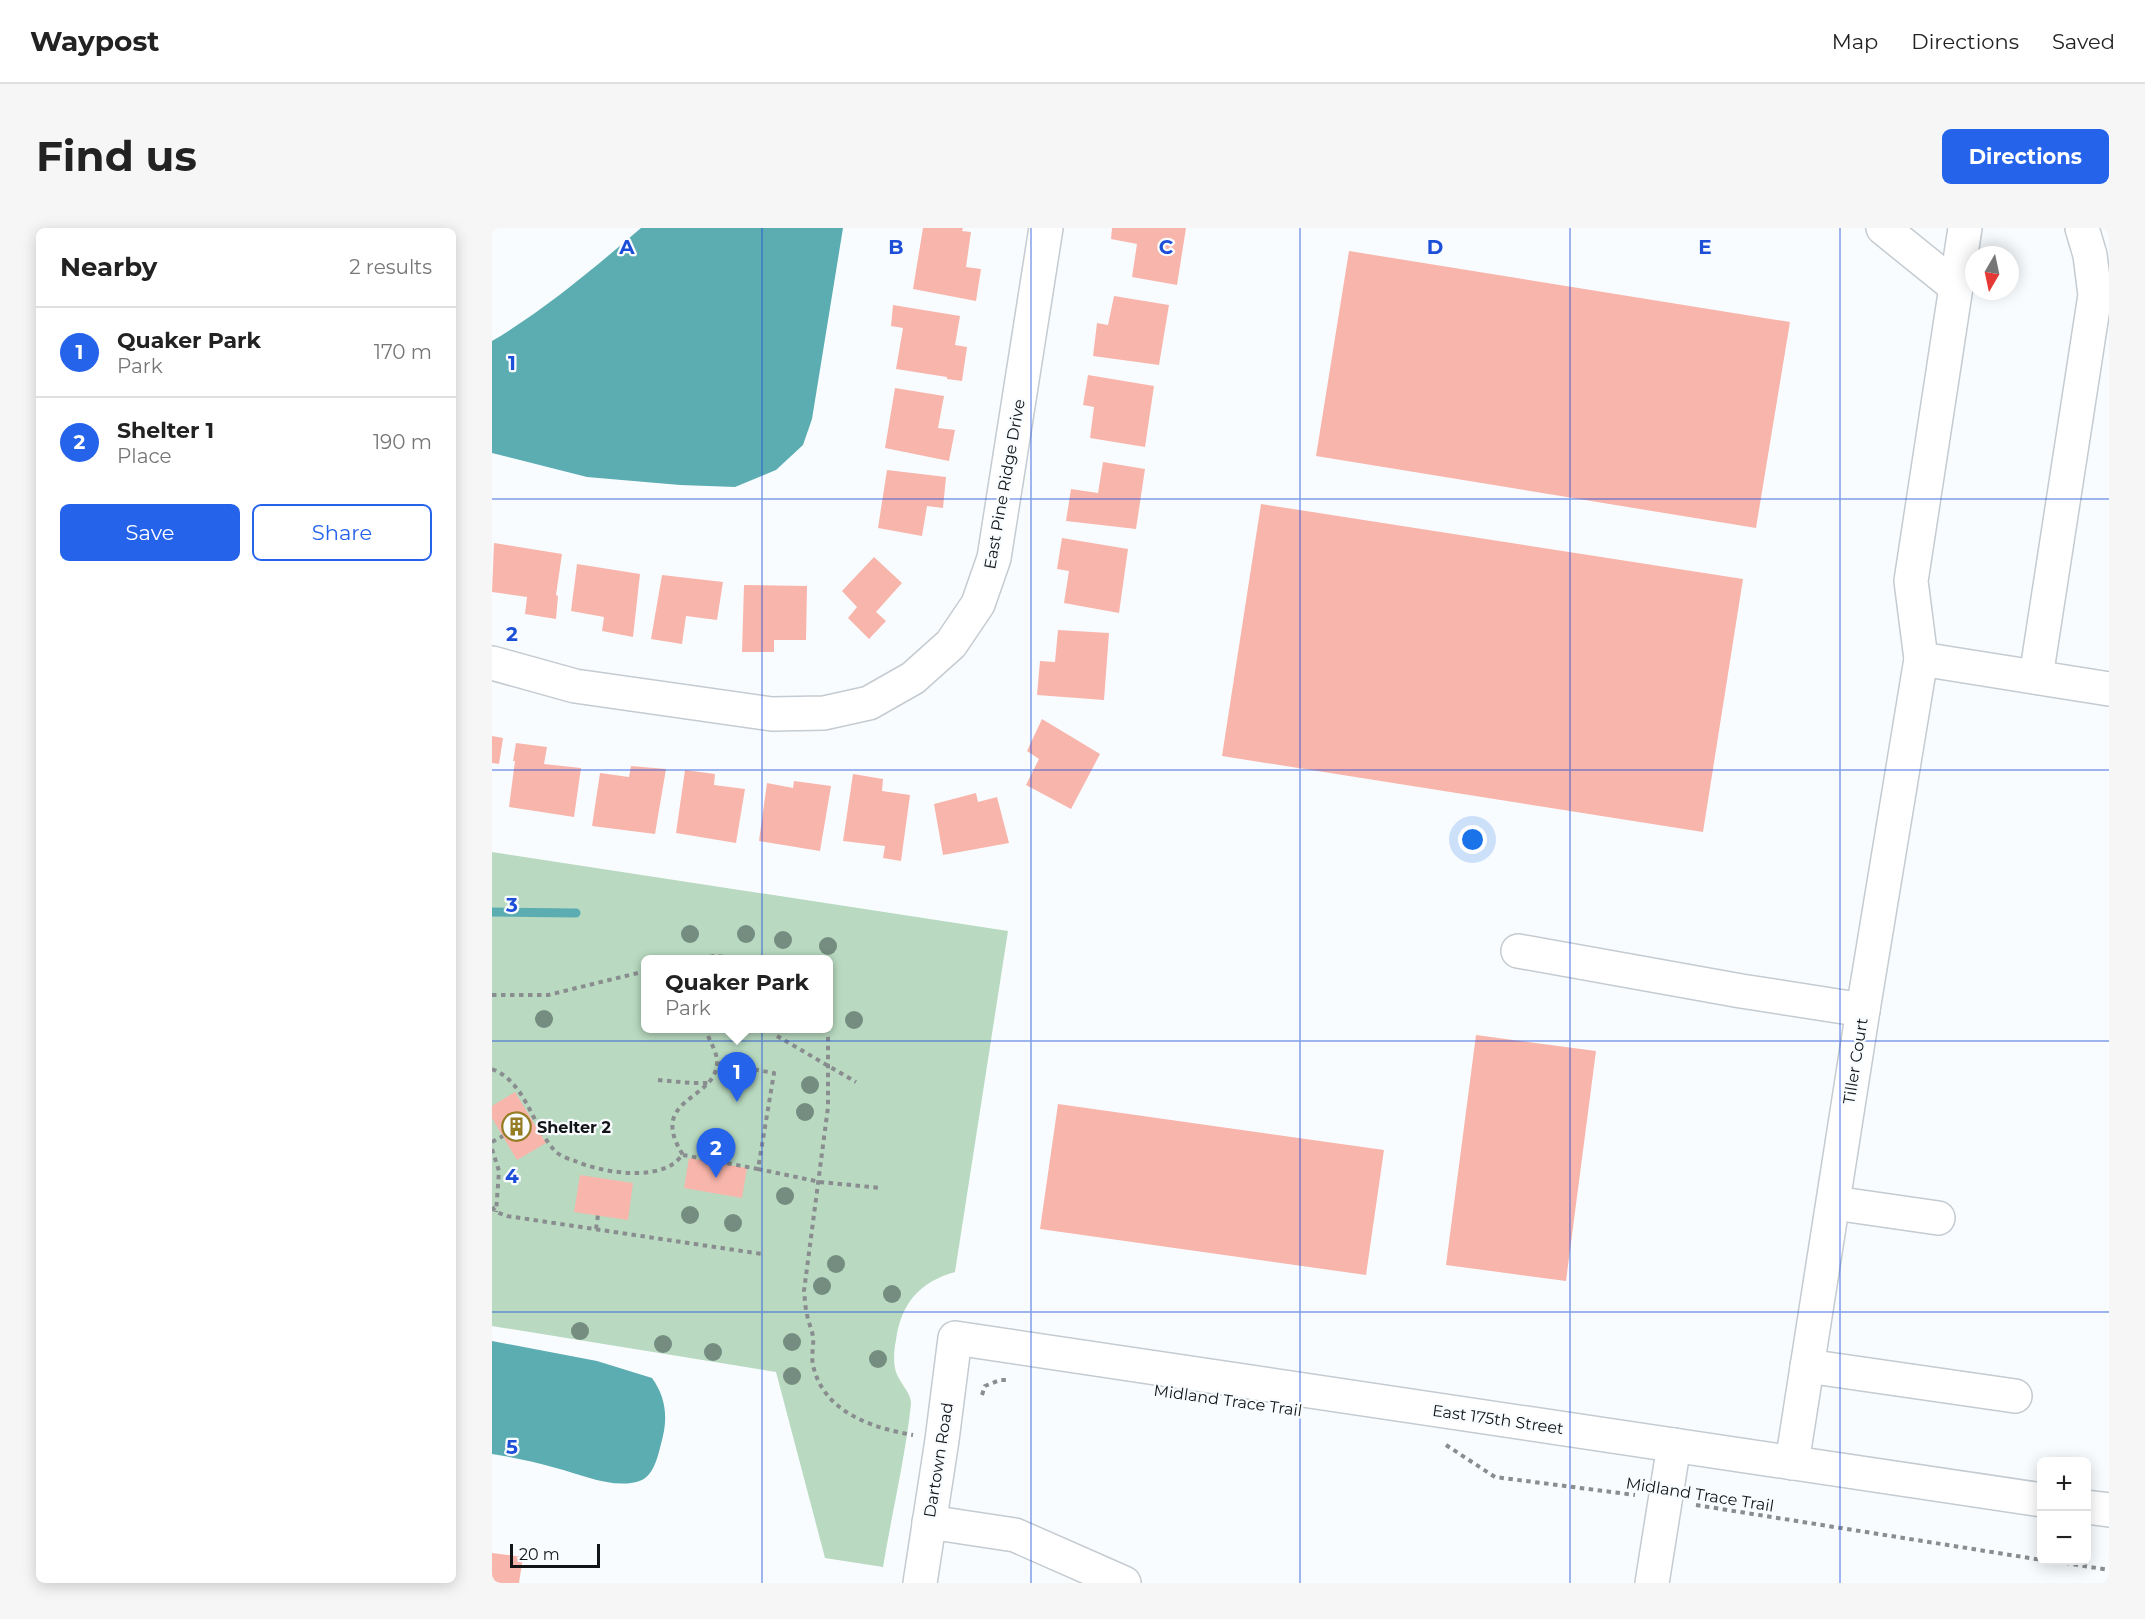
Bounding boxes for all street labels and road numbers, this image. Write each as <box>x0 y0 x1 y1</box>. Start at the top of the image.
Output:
street label: East Pine Ridge Drive <box>980 398 1029 571</box>
street label: Tiller Court <box>1839 1016 1872 1106</box>
street label: Midland Trace Trail <box>1152 1381 1303 1420</box>
street label: Dartown Road <box>920 1401 957 1519</box>
street label: East 175th Street <box>1431 1401 1565 1438</box>
street label: Midland Trace Trail <box>1625 1473 1775 1516</box>

